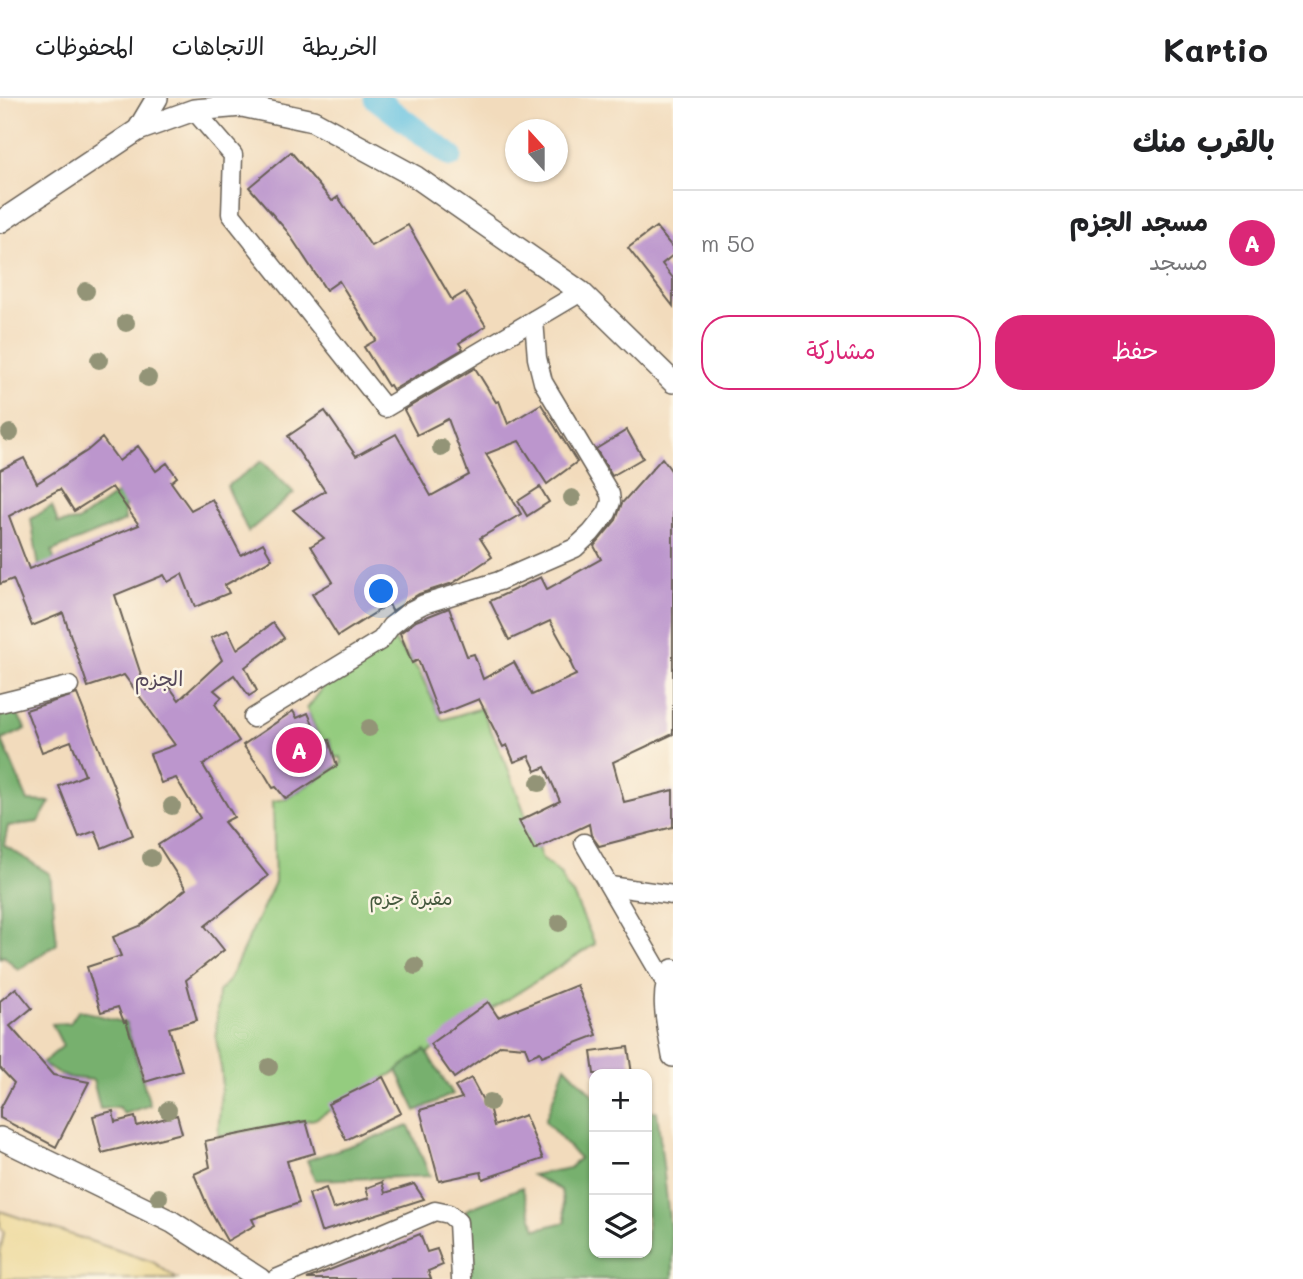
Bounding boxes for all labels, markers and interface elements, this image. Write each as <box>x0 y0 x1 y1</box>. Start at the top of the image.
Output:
text: Kartio <box>1163 27 1268 70</box>
text: المحفوظات <box>35 30 134 61</box>
text: الاتجاهات <box>172 30 265 61</box>
text: الخريطة <box>303 30 377 61</box>
north arrow <box>505 119 568 182</box>
text: بالقرب منك <box>1133 120 1275 160</box>
text: مسجد الجزم <box>1070 204 1208 238</box>
text: 50 m <box>701 228 754 258</box>
text: A <box>1244 228 1260 258</box>
text: مسجد <box>1149 246 1208 276</box>
button: مشاركة <box>701 315 981 390</box>
button: حفظ <box>995 315 1275 390</box>
your location <box>364 574 398 608</box>
district label: الجزم <box>135 664 183 695</box>
pin: A <box>276 724 322 776</box>
park label: مقبرة جزم <box>369 885 453 913</box>
map controls <box>589 1069 652 1258</box>
button: + <box>589 1069 652 1132</box>
button: − <box>589 1132 652 1195</box>
button: layers <box>589 1195 652 1258</box>

